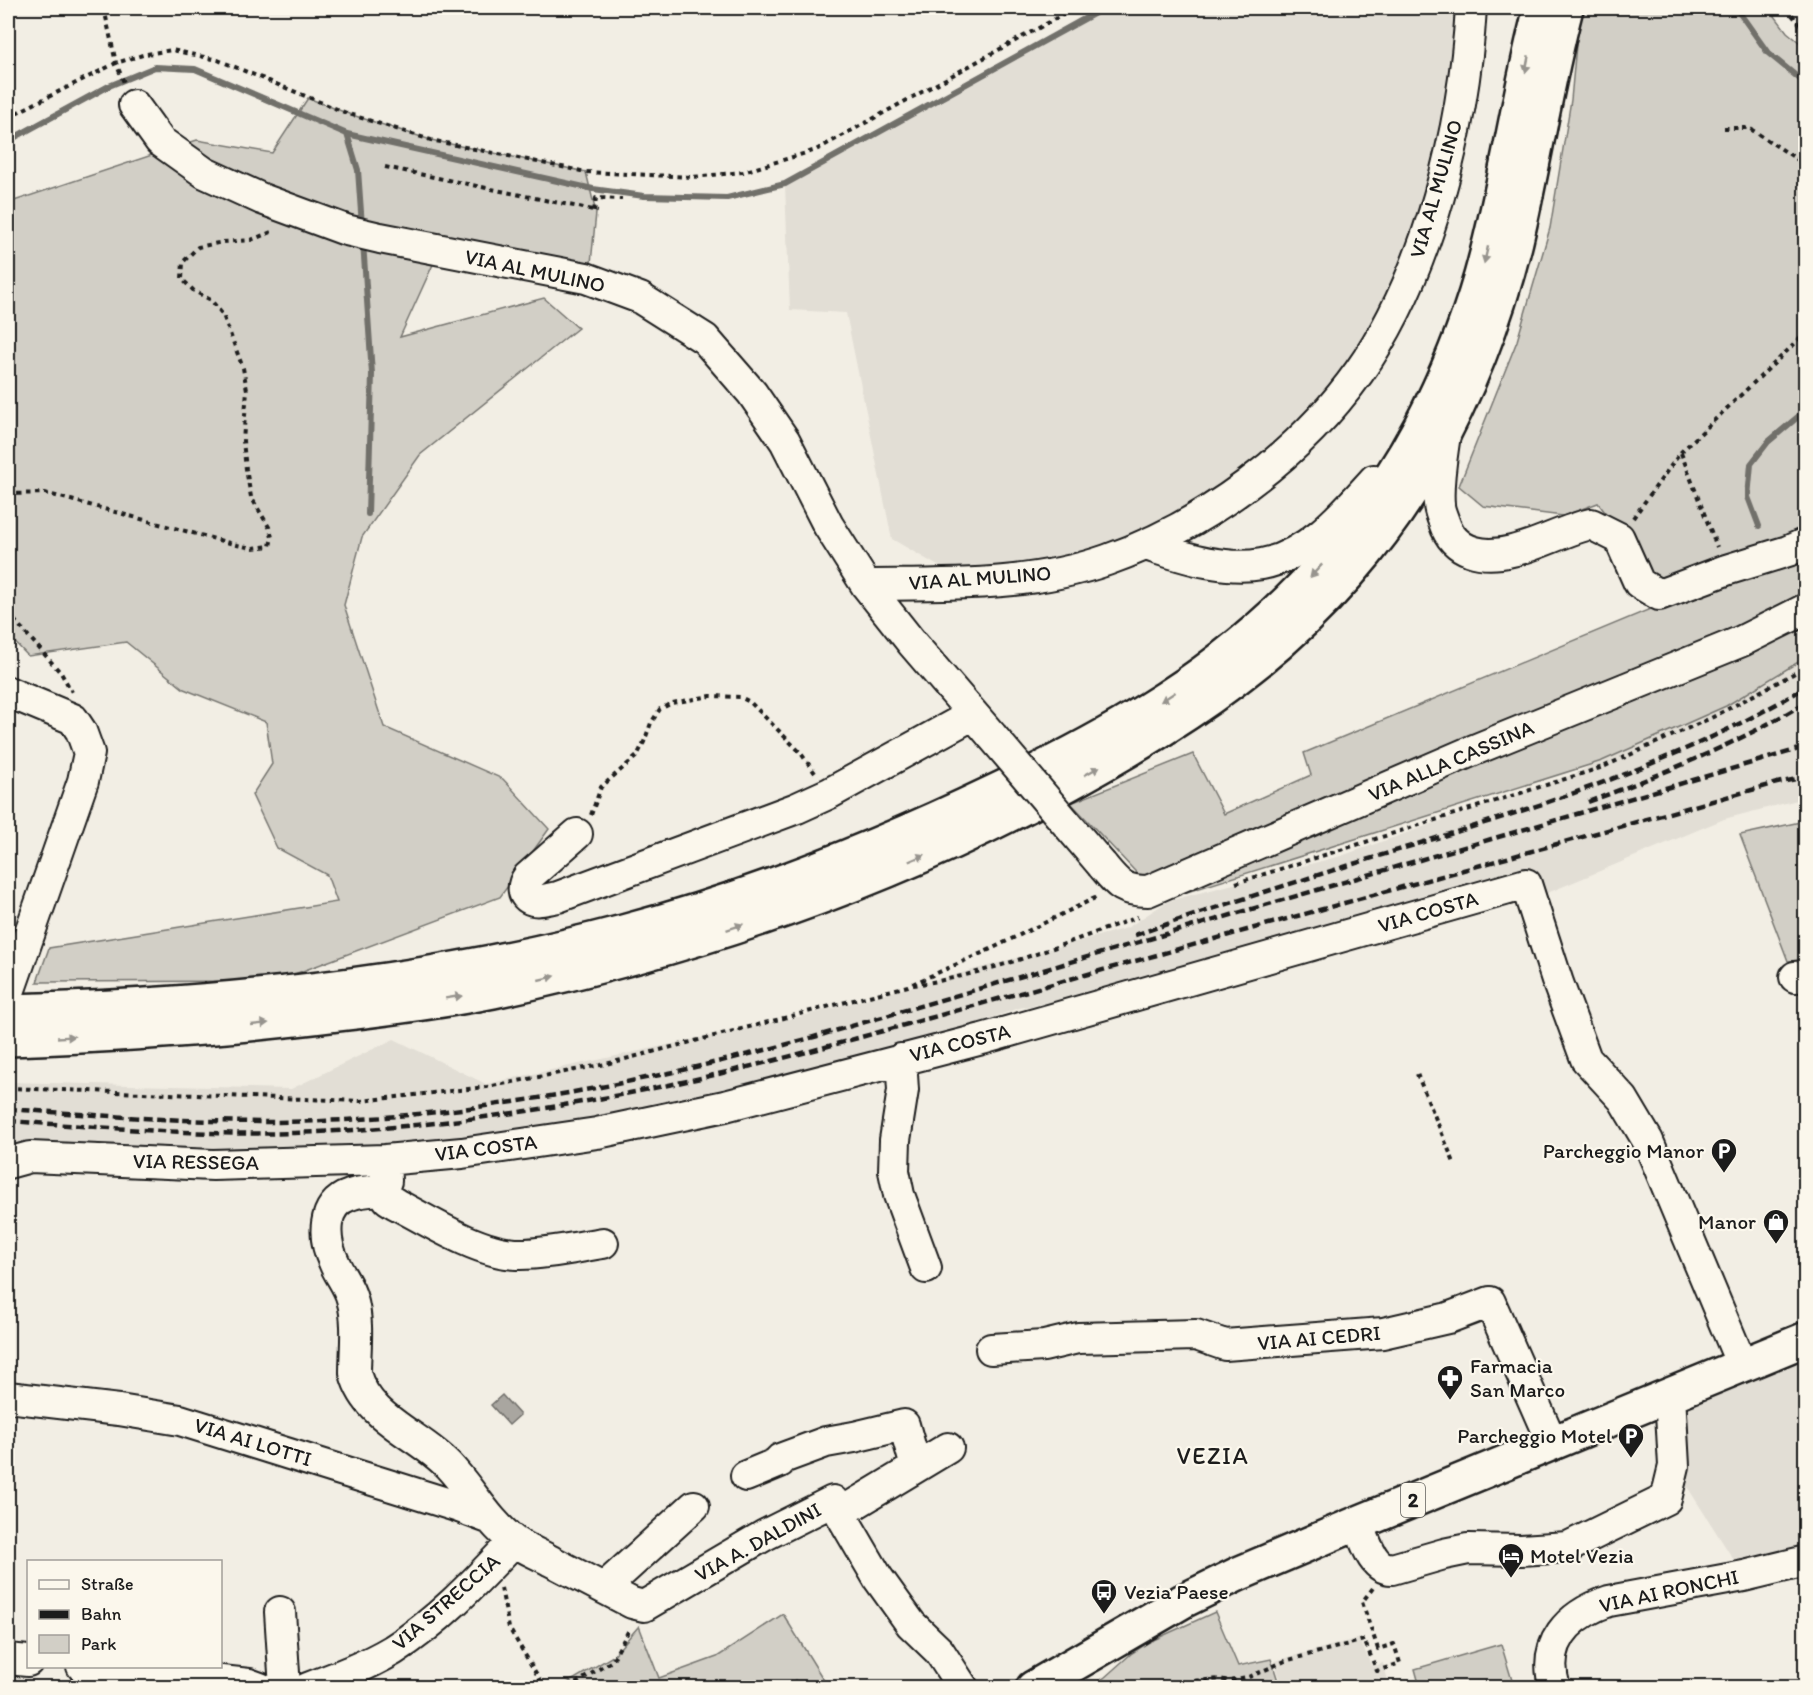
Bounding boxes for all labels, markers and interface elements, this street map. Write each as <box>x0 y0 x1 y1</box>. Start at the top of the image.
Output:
one-way arrow <box>1522 55 1531 74</box>
street label: VIA AL MULINO <box>1404 117 1467 261</box>
street label: VIA AL MULINO <box>463 243 608 298</box>
one-way arrow <box>1481 246 1491 264</box>
street label: VIA AL MULINO <box>908 560 1052 595</box>
one-way arrow <box>1310 563 1323 578</box>
one-way arrow <box>1160 691 1176 702</box>
street label: VIA ALLA CASSINA <box>1364 714 1538 807</box>
one-way arrow <box>1084 766 1101 776</box>
one-way arrow <box>909 853 927 863</box>
street label: VIA COSTA <box>1375 885 1481 938</box>
one-way arrow <box>726 921 744 931</box>
one-way arrow <box>538 973 556 983</box>
one-way arrow <box>444 993 463 1002</box>
street label: VIA COSTA <box>907 1018 1013 1067</box>
one-way arrow <box>251 1019 270 1028</box>
one-way arrow <box>56 1032 75 1041</box>
street label: VIA COSTA <box>433 1129 539 1166</box>
parking icon: Parcheggio Manor <box>1709 1136 1739 1174</box>
place label: Parcheggio Manor <box>1543 1138 1705 1163</box>
street label: VIA RESSEGA <box>133 1148 260 1175</box>
shop icon: Manor <box>1761 1207 1791 1245</box>
place label: Manor <box>1698 1209 1756 1234</box>
street label: VIA AI CEDRI <box>1256 1320 1382 1355</box>
place label: Farmacia San Marco <box>1470 1353 1565 1402</box>
pharmacy icon: Farmacia San Marco <box>1435 1363 1465 1401</box>
street label: VIA AI LOTTI <box>191 1412 315 1471</box>
parking icon: Parcheggio Motel <box>1616 1421 1646 1459</box>
place label: Parcheggio Motel <box>1457 1423 1612 1448</box>
district label: VEZIA <box>1177 1441 1249 1470</box>
road number: 2 <box>1401 1483 1425 1517</box>
street label: VIA A. DALDINI <box>690 1496 825 1587</box>
hotel icon: Motel Vezia <box>1496 1541 1526 1579</box>
place label: Motel Vezia <box>1530 1543 1634 1568</box>
street label: VIA STRECCIA <box>387 1548 505 1655</box>
legend <box>27 1560 222 1668</box>
street label: VIA AI RONCHI <box>1597 1563 1741 1618</box>
text: Straße <box>81 1573 134 1595</box>
bus stop icon: Vezia Paese <box>1089 1577 1119 1615</box>
place label: Vezia Paese <box>1124 1579 1229 1604</box>
text: Bahn <box>81 1603 122 1625</box>
text: Park <box>81 1633 116 1655</box>

